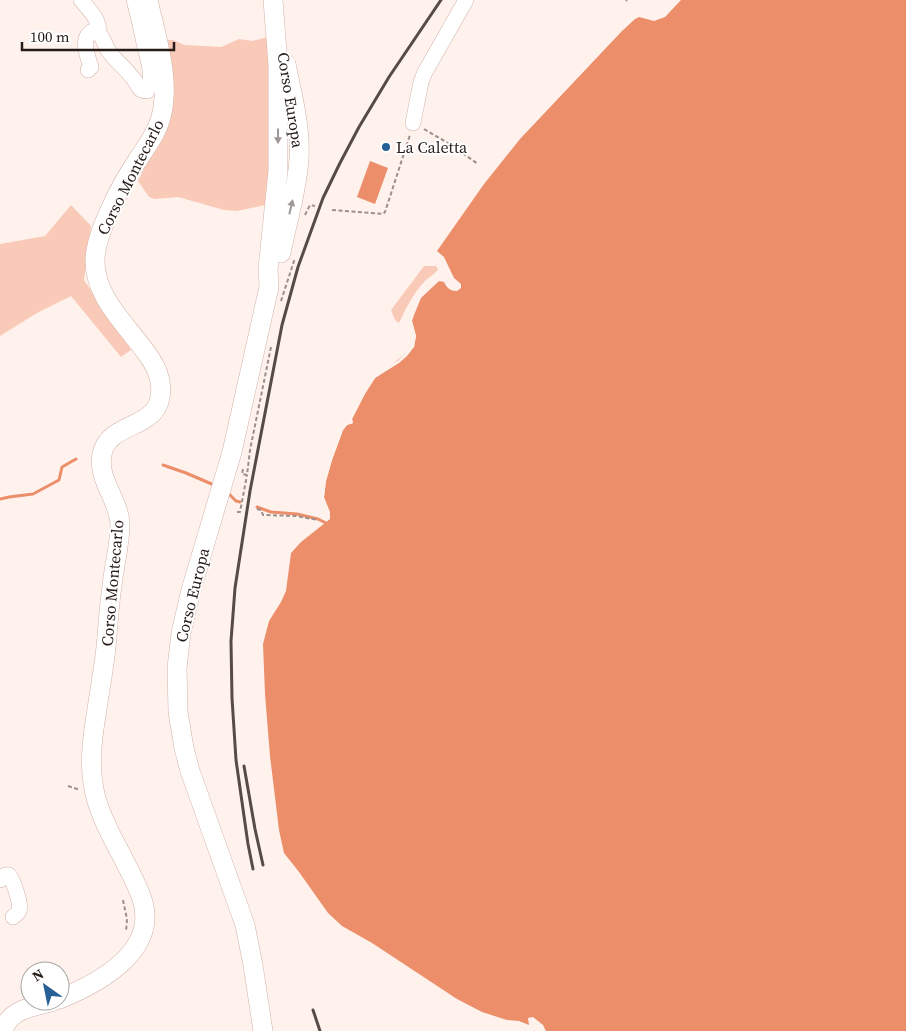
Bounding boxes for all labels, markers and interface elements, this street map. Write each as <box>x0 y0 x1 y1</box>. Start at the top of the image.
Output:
scale bar <box>22 20 175 52</box>
text: 100 m <box>30 26 70 47</box>
street label: Corso Europa <box>273 51 310 150</box>
street label: Corso Montecarlo <box>91 115 169 239</box>
one-way arrow <box>274 128 282 144</box>
place label: La Caletta <box>396 136 468 158</box>
marker: La Caletta <box>380 141 392 153</box>
one-way arrow <box>287 199 295 214</box>
street label: Corso Montecarlo <box>96 519 129 647</box>
street label: Corso Europa <box>170 545 215 644</box>
north arrow <box>20 961 70 1011</box>
text: N <box>28 964 48 986</box>

